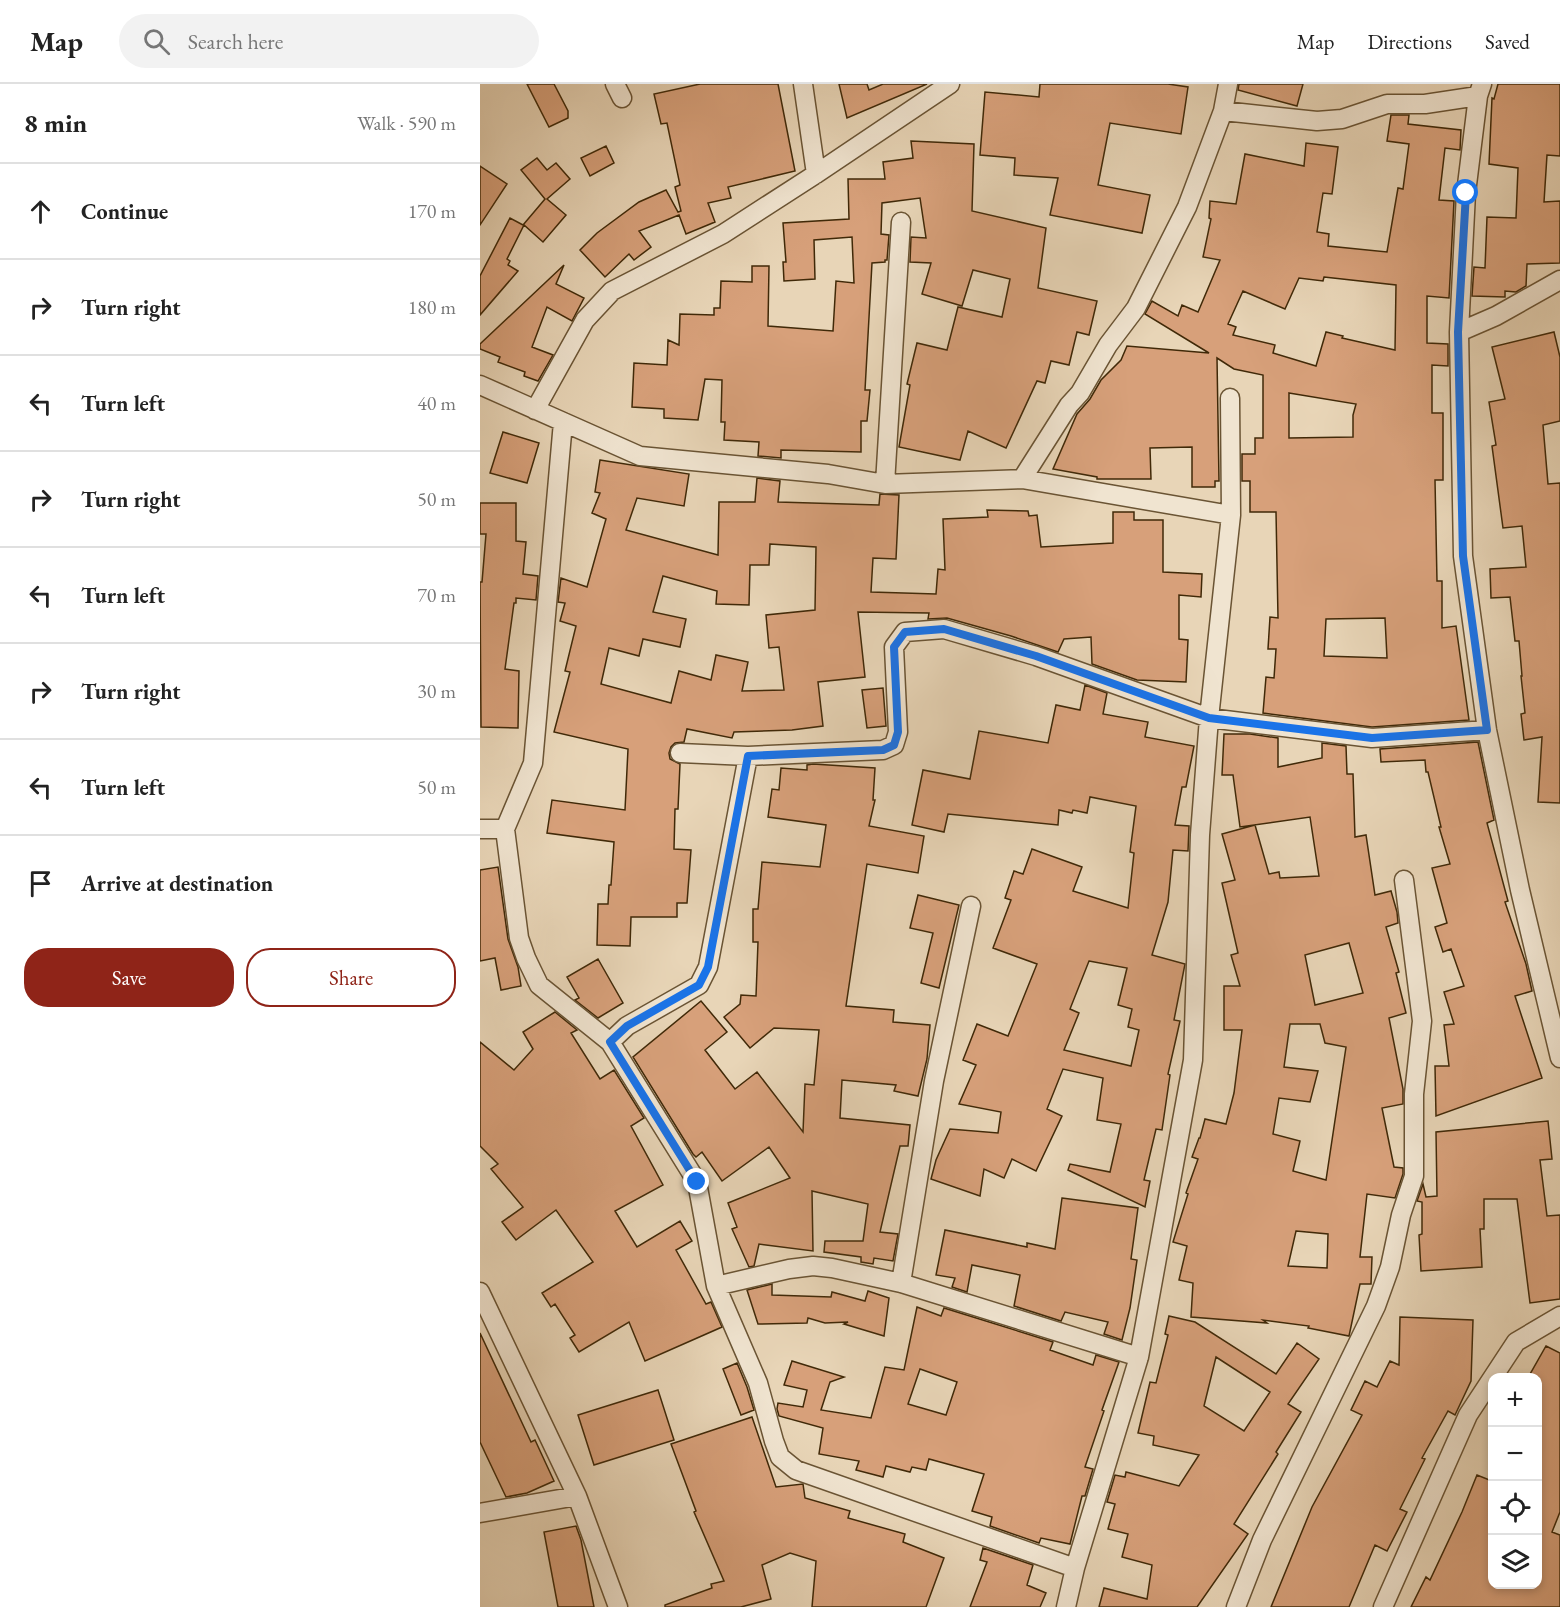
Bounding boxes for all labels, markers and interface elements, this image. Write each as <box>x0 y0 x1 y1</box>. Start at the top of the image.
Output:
search box <box>119 14 539 68</box>
text: Map <box>30 23 83 59</box>
icon: search <box>140 25 173 58</box>
text: Search here <box>188 27 283 56</box>
text: Map <box>1297 28 1334 55</box>
text: Directions <box>1367 28 1452 55</box>
text: Saved <box>1485 28 1530 55</box>
text: 8 min <box>24 106 87 140</box>
text: Walk · 590 m <box>357 110 456 136</box>
route start <box>1452 179 1478 205</box>
icon: ahead <box>24 195 57 228</box>
text: Continue <box>81 197 168 226</box>
text: 170 m <box>408 198 456 224</box>
icon: right <box>24 291 57 324</box>
text: Turn right <box>81 293 180 322</box>
text: 180 m <box>408 294 456 320</box>
icon: left <box>24 387 57 420</box>
text: Turn left <box>81 389 165 418</box>
text: 40 m <box>417 390 456 416</box>
icon: right <box>24 483 57 516</box>
text: Turn right <box>81 485 180 514</box>
text: 50 m <box>417 486 456 512</box>
icon: left <box>24 579 57 612</box>
text: Turn left <box>81 581 165 610</box>
text: 70 m <box>417 582 456 608</box>
icon: right <box>24 675 57 708</box>
text: Turn right <box>81 677 180 706</box>
text: 30 m <box>417 678 456 704</box>
icon: left <box>24 771 57 804</box>
text: Turn left <box>81 773 165 802</box>
text: 50 m <box>417 774 456 800</box>
icon: arrive <box>24 867 57 900</box>
text: Arrive at destination <box>81 869 273 898</box>
button: Save <box>24 948 234 1007</box>
button: Share <box>246 948 456 1007</box>
route end <box>683 1168 709 1194</box>
map controls <box>1488 1373 1542 1589</box>
button: + <box>1488 1373 1542 1427</box>
button: − <box>1488 1427 1542 1481</box>
button: locate <box>1488 1481 1542 1535</box>
button: layers <box>1488 1535 1542 1589</box>

